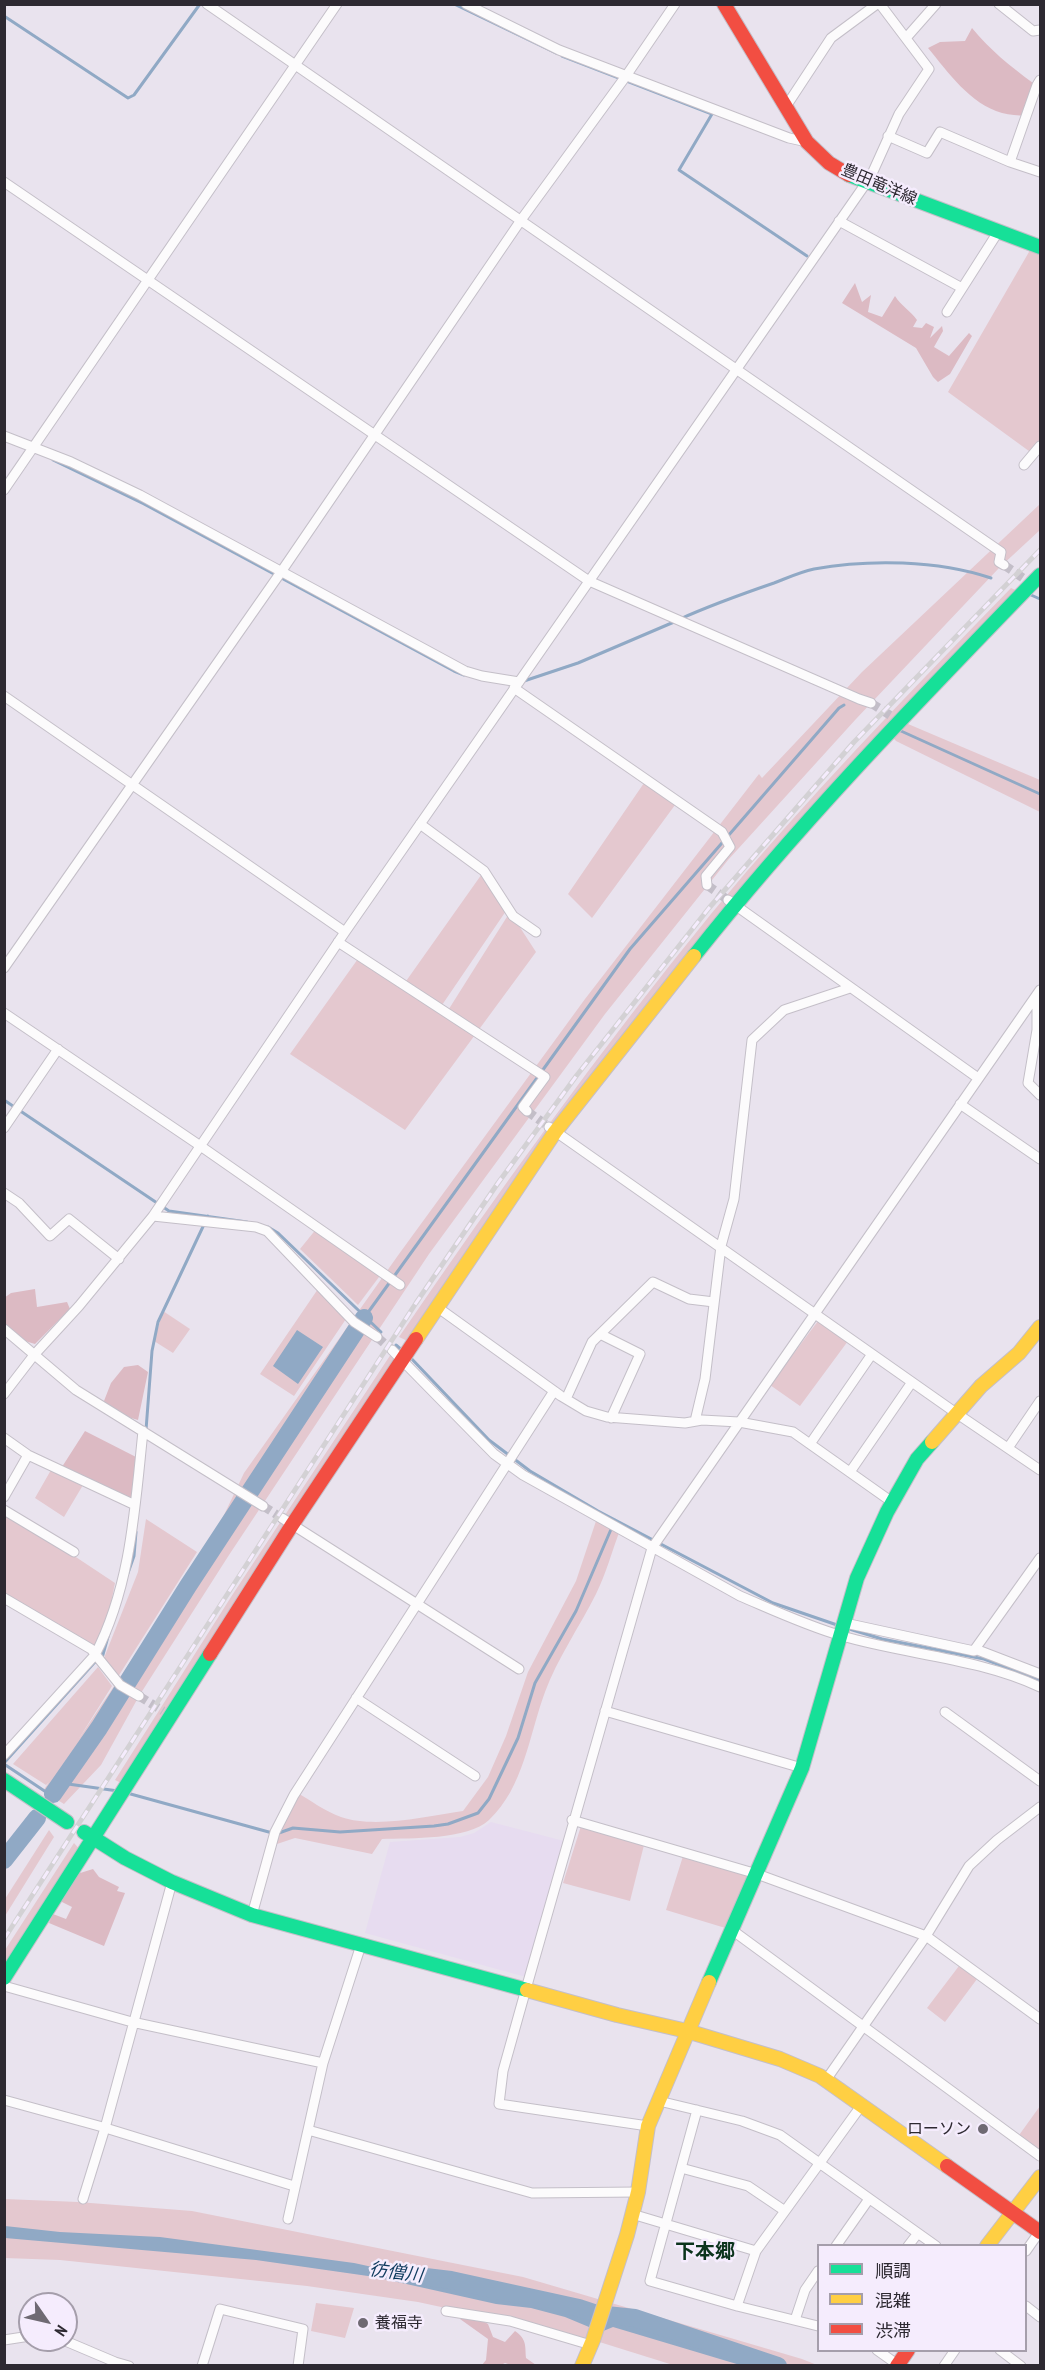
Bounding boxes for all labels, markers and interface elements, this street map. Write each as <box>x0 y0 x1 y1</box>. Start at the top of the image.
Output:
street label: 豊田竜洋線 <box>838 161 920 209</box>
place label: ローソン <box>907 2119 971 2139</box>
marker: ローソン <box>976 2122 990 2136</box>
district label: 下本郷 <box>675 2240 735 2264</box>
legend <box>817 2244 1027 2352</box>
water label: 彷僧川 <box>368 2259 424 2287</box>
text: 順調 <box>875 2259 911 2282</box>
text: 混雑 <box>875 2289 911 2312</box>
north arrow <box>18 2292 78 2352</box>
place label: 養福寺 <box>375 2313 423 2333</box>
marker: 養福寺 <box>356 2316 370 2330</box>
text: 渋滞 <box>875 2319 911 2342</box>
text: N <box>51 2322 72 2340</box>

